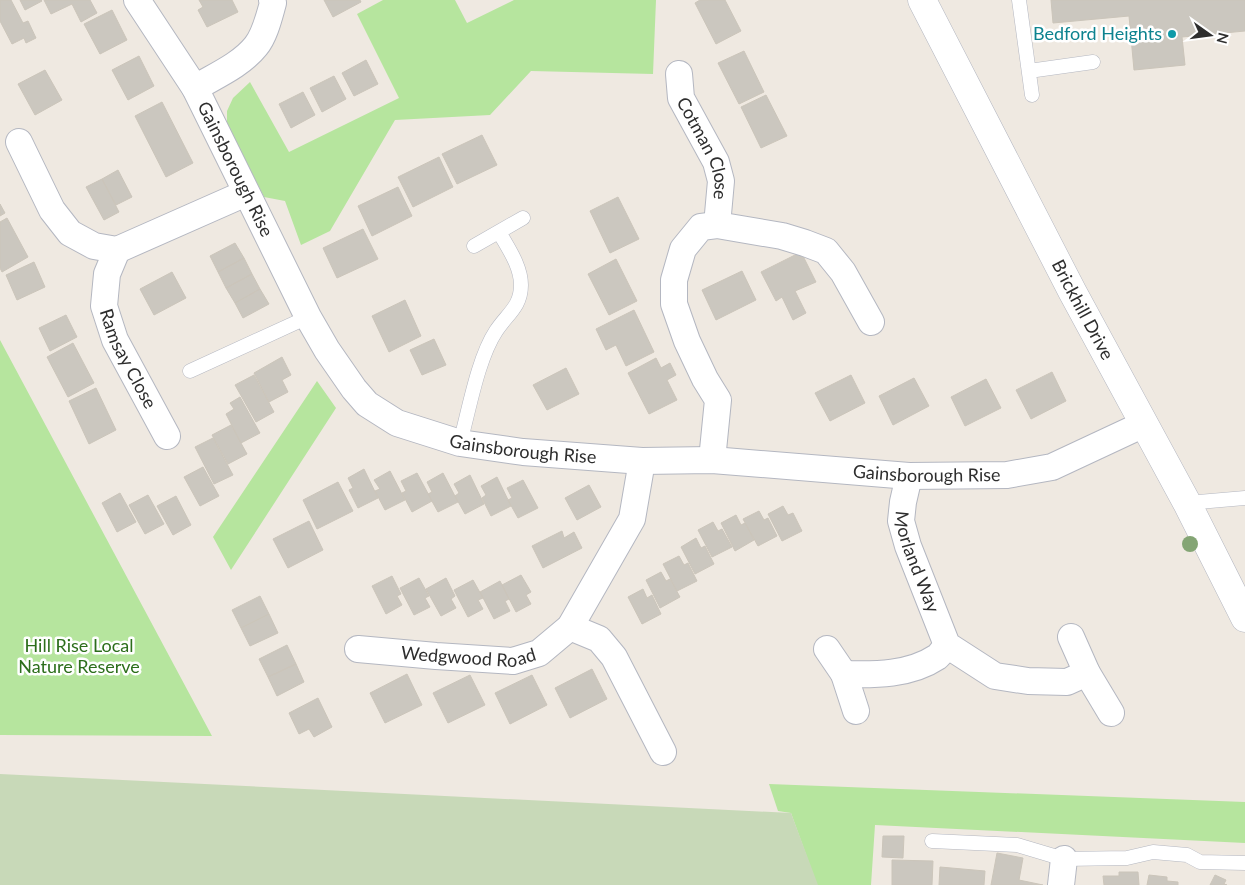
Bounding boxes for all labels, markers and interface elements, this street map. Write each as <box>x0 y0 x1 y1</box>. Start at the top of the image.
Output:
north arrow <box>1185 10 1235 60</box>
place label: Bedford Heights <box>1033 22 1162 44</box>
marker: Bedford Heights <box>1166 28 1178 40</box>
text: N <box>1214 31 1233 46</box>
street label: Cotman Close <box>673 93 733 201</box>
street label: Gainsborough Rise <box>193 98 279 240</box>
street label: Brickhill Drive <box>1048 256 1119 363</box>
street label: Ramsay Close <box>96 306 162 412</box>
street label: Gainsborough Rise <box>447 428 597 468</box>
street label: Gainsborough Rise <box>852 459 1001 486</box>
street label: Morland Way <box>890 510 945 616</box>
park label: Hill Rise Local Nature Reserve <box>18 634 140 677</box>
street label: Wedgwood Road <box>400 641 538 671</box>

